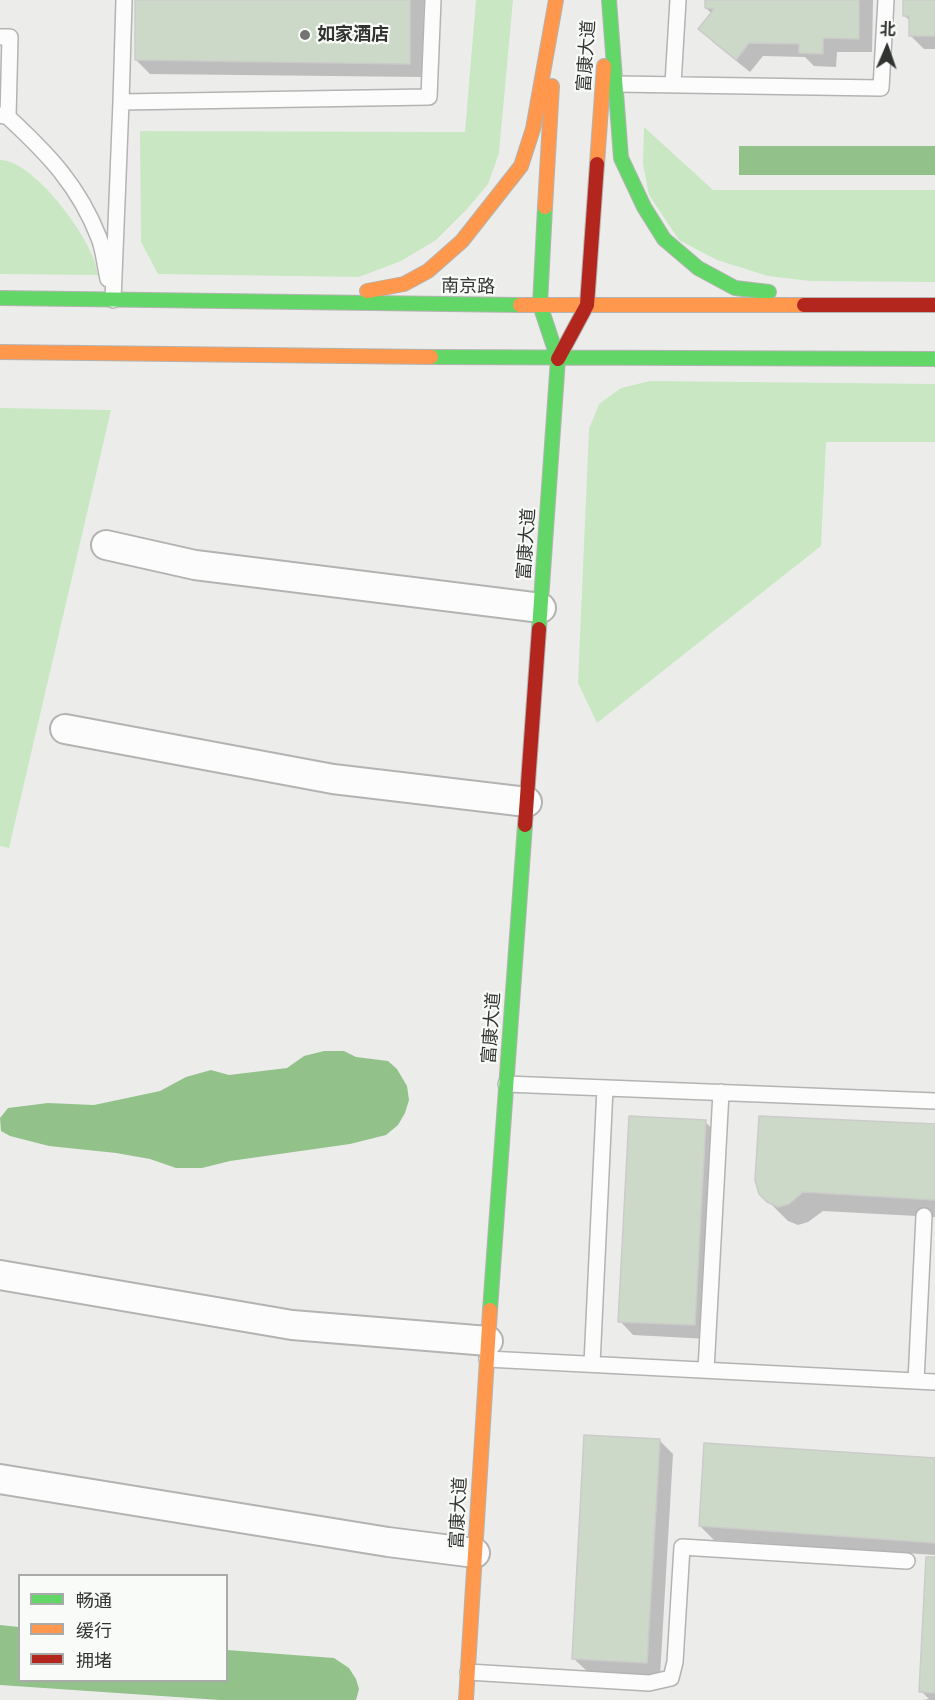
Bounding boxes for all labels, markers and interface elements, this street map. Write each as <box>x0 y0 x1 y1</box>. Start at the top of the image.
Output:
north arrow <box>857 18 917 78</box>
street label: 富康大道 <box>574 19 600 93</box>
text: 北 <box>879 20 896 39</box>
place label: 如家酒店 <box>317 24 389 46</box>
marker: 如家酒店 <box>298 28 312 42</box>
street label: 南京路 <box>441 276 495 298</box>
street label: 富康大道 <box>514 507 540 581</box>
street label: 富康大道 <box>479 991 505 1065</box>
street label: 富康大道 <box>446 1476 472 1550</box>
legend <box>18 1574 228 1682</box>
text: 畅通 <box>76 1590 112 1612</box>
text: 缓行 <box>76 1620 112 1642</box>
text: 拥堵 <box>76 1650 112 1672</box>

